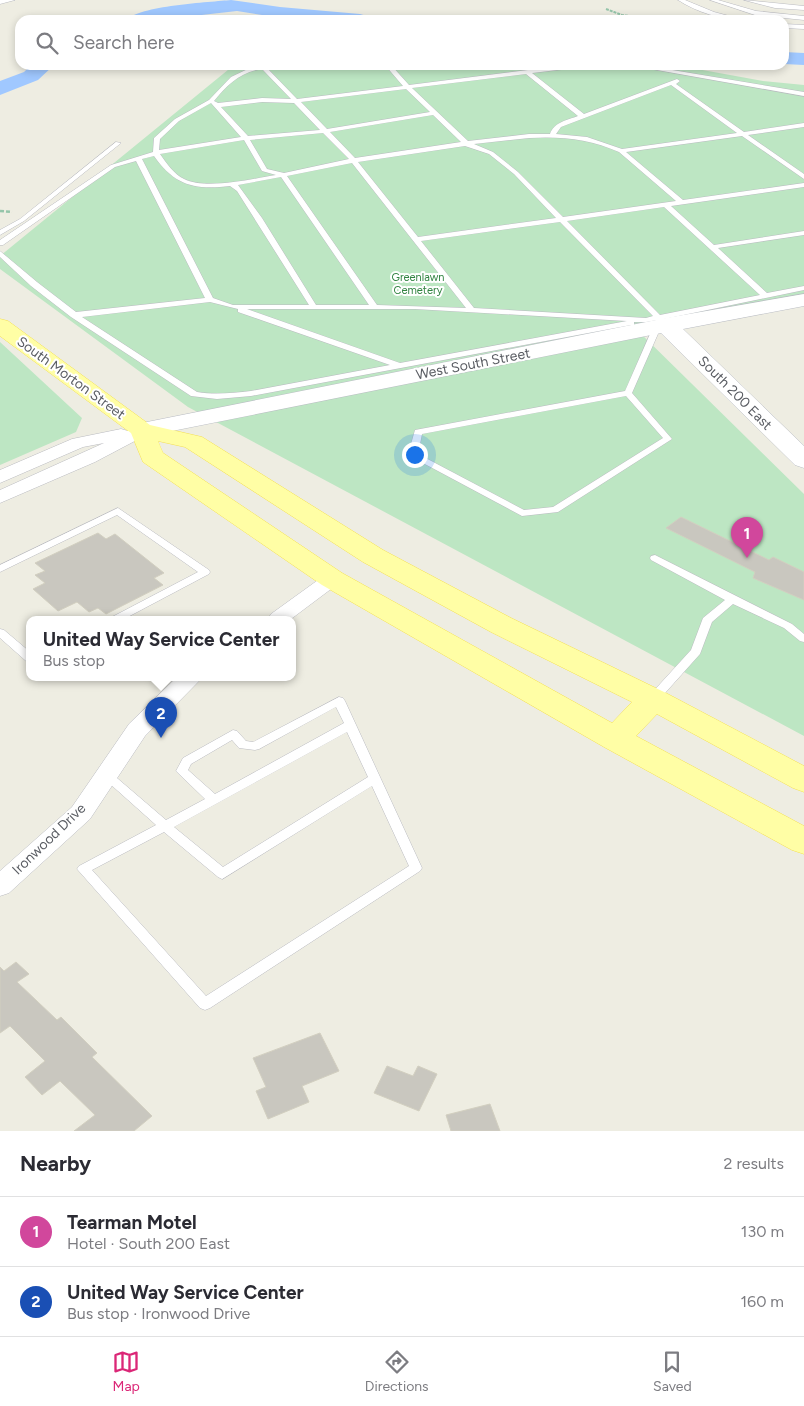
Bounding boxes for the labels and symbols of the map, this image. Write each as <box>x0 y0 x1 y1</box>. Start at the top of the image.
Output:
park label: Greenlawn Cemetery <box>392 271 444 297</box>
street label: South Morton Street <box>14 333 128 423</box>
street label: West South Street <box>414 345 532 383</box>
street label: South 200 East <box>694 352 776 434</box>
your location <box>402 442 428 468</box>
pin: 1 <box>731 517 763 558</box>
pin: 2 <box>145 697 177 738</box>
street label: Ironwood Drive <box>9 799 89 878</box>

